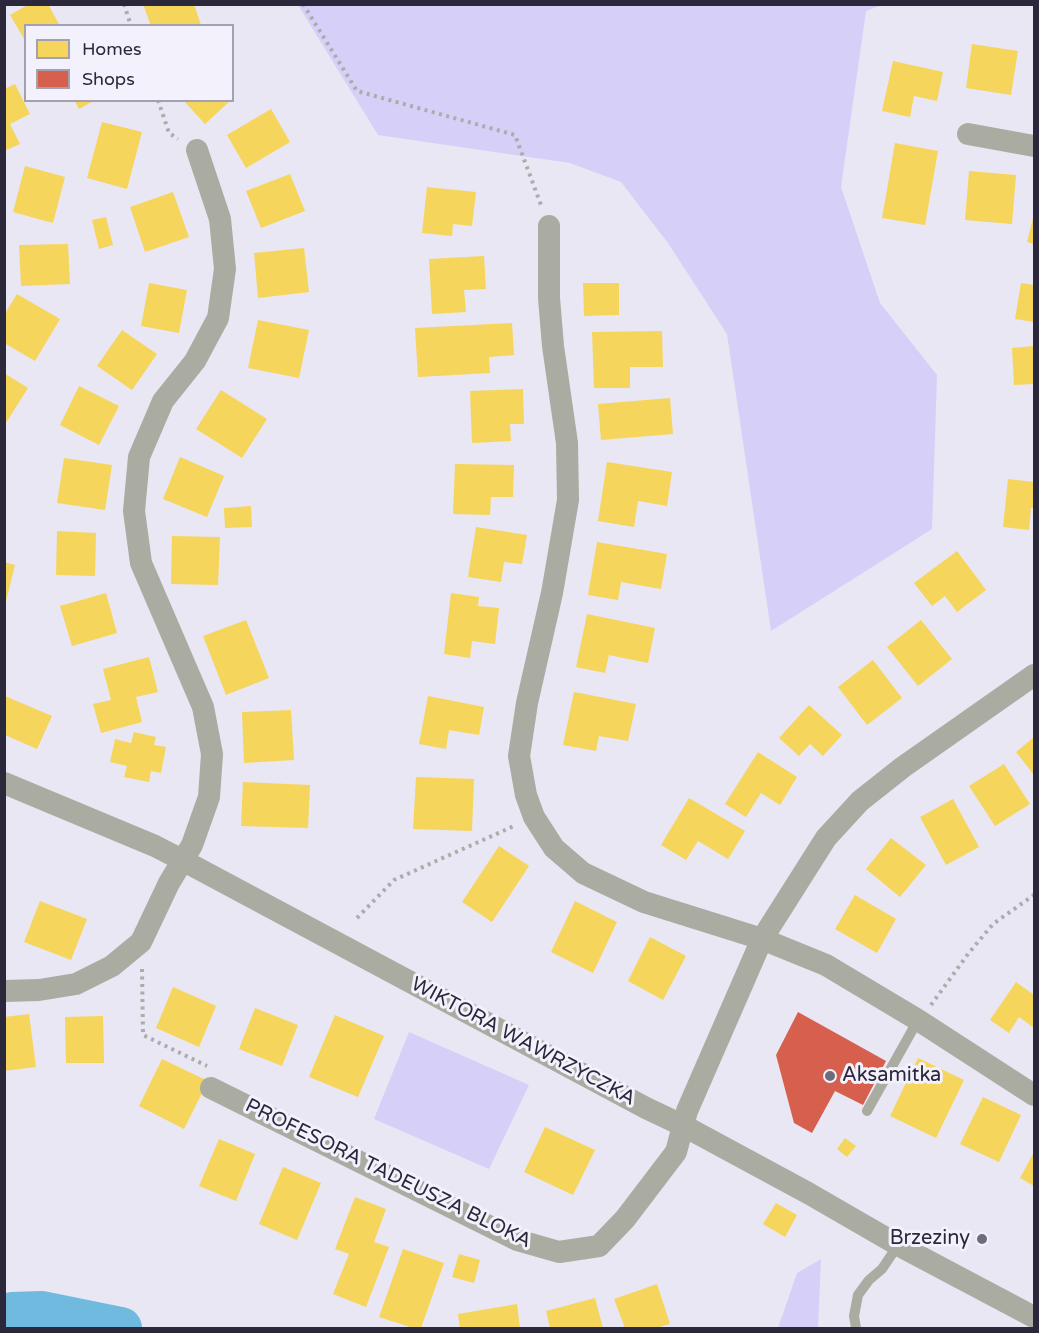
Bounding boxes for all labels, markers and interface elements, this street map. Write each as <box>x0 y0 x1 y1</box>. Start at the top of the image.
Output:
legend <box>24 24 234 102</box>
text: Homes <box>82 38 142 60</box>
text: Shops <box>82 68 135 90</box>
street label: WIKTORA WAWRZYCZKA <box>407 973 639 1111</box>
place label: Aksamitka <box>842 1064 941 1088</box>
marker: Aksamitka <box>823 1069 837 1083</box>
street label: PROFESORA TADEUSZA BLOKA <box>241 1094 535 1254</box>
place label: Brzeziny <box>890 1227 970 1251</box>
marker: Brzeziny <box>975 1232 989 1246</box>

